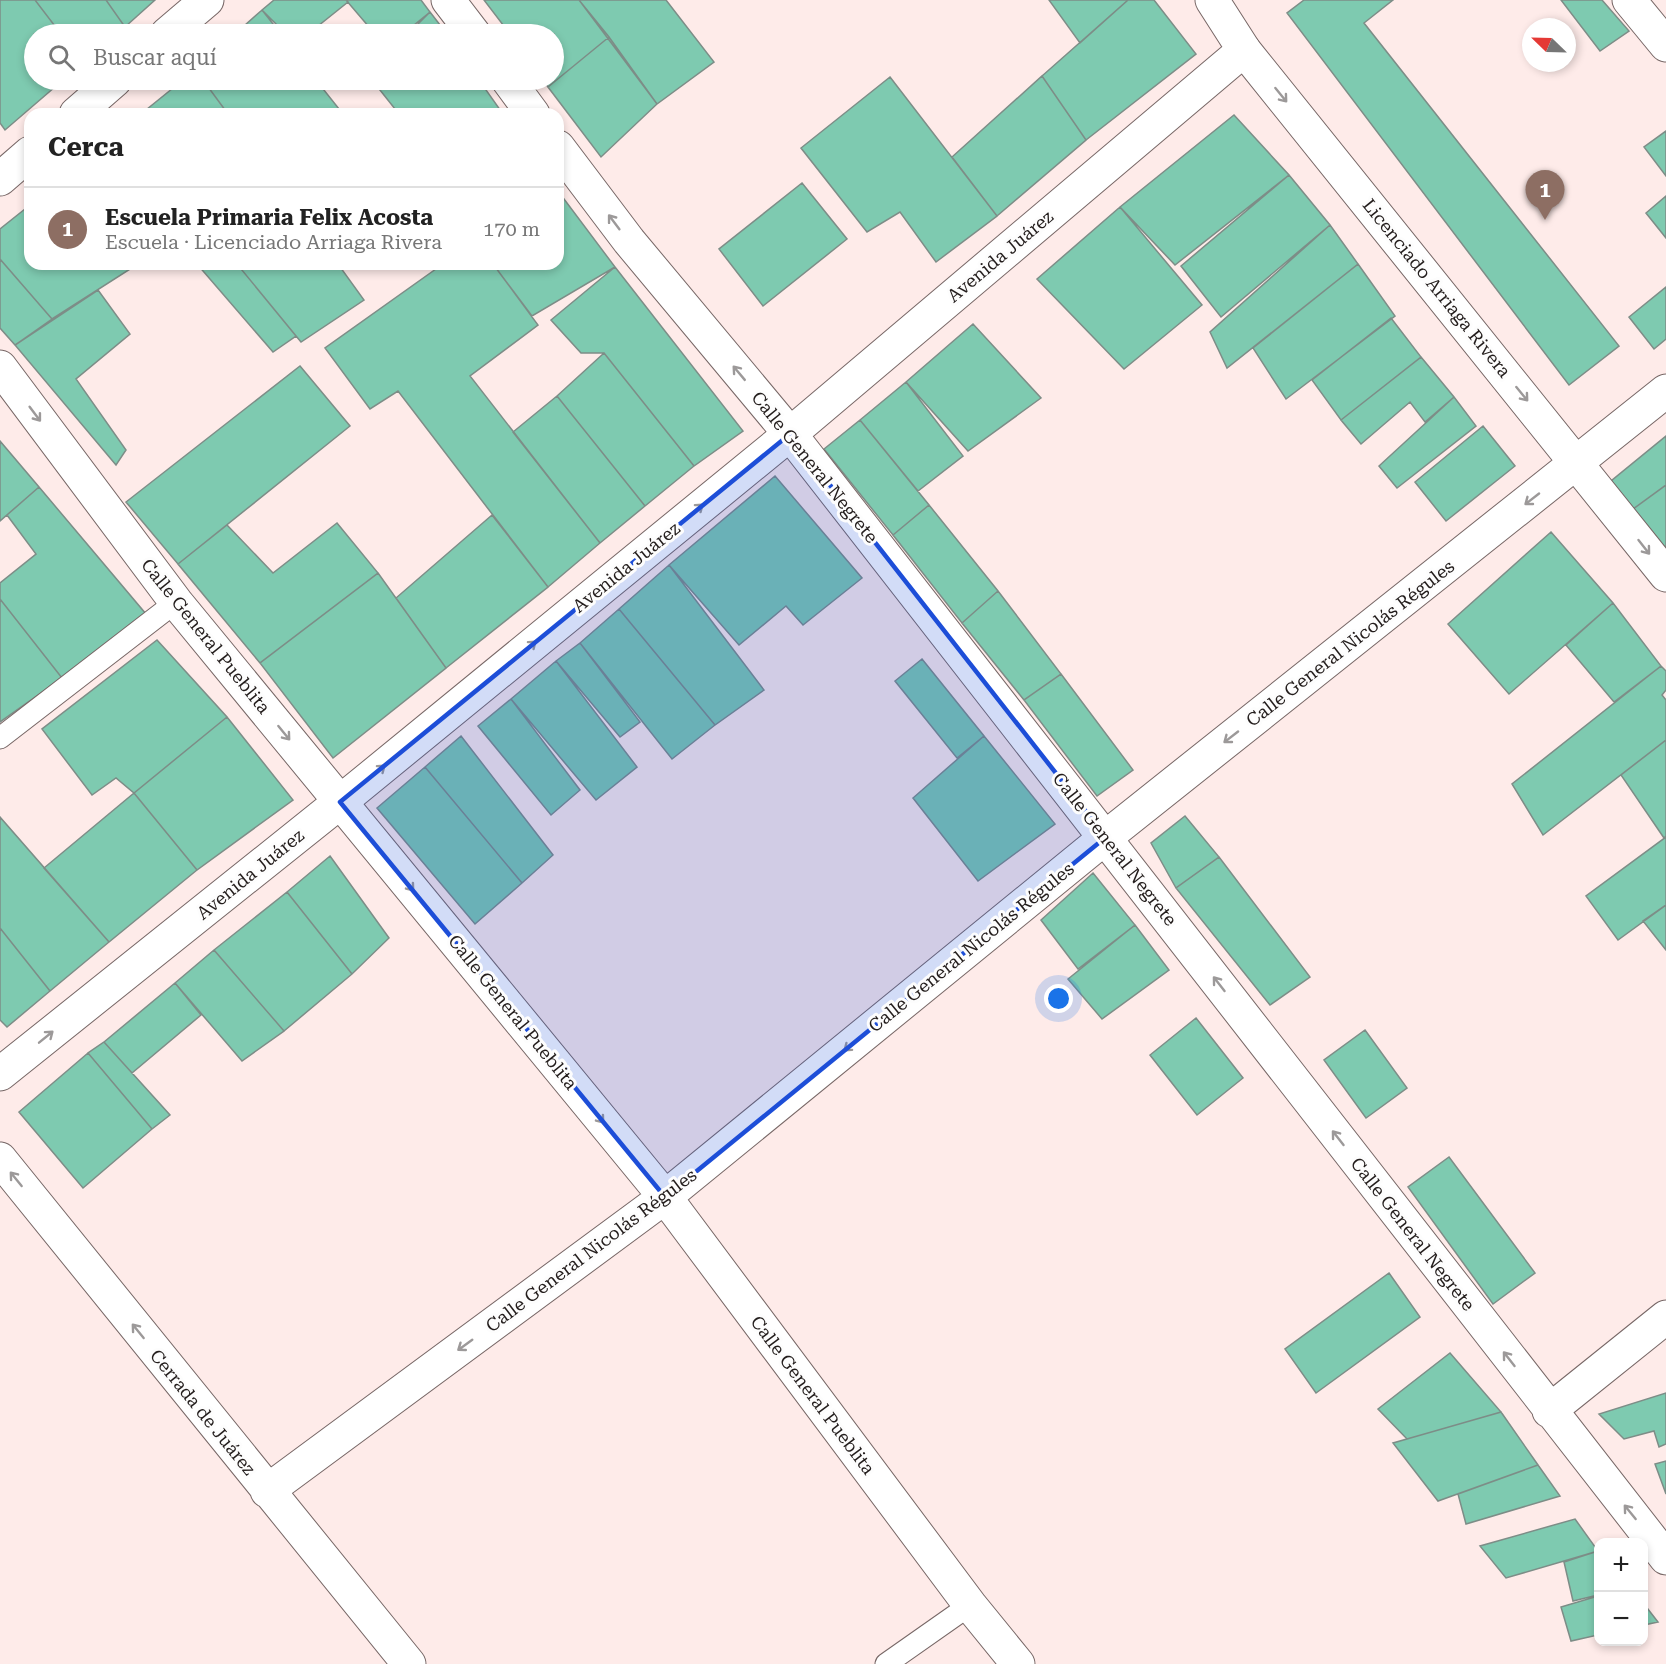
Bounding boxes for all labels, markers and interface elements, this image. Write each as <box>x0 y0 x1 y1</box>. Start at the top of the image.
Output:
north arrow <box>1522 18 1576 72</box>
search box <box>24 24 564 90</box>
icon: search <box>45 41 78 74</box>
text: Buscar aquí <box>93 45 217 70</box>
one-way arrow <box>1274 87 1287 103</box>
text: Cerca <box>48 132 124 162</box>
pin: 1 <box>1526 170 1564 220</box>
street label: Licenciado Arriaga Rivera <box>1359 195 1516 382</box>
text: Escuela Primaria Felix Acosta <box>105 205 433 230</box>
street label: Avenida Juárez <box>943 205 1058 306</box>
one-way arrow <box>608 215 621 231</box>
text: 1 <box>62 217 73 241</box>
text: 170 m <box>483 217 540 241</box>
text: Escuela · Licenciado Arriaga Rivera <box>105 230 442 254</box>
one-way arrow <box>732 365 745 381</box>
one-way arrow <box>1516 386 1529 402</box>
street label: Calle General Negrete <box>747 387 883 547</box>
one-way arrow <box>29 405 41 421</box>
one-way arrow <box>1524 492 1540 505</box>
one-way arrow <box>688 504 704 517</box>
street label: Avenida Juárez <box>568 517 684 617</box>
one-way arrow <box>1637 538 1650 554</box>
street label: Calle General Pueblita <box>137 554 275 718</box>
street label: Calle General Nicolás Régules <box>1242 555 1458 731</box>
one-way arrow <box>521 641 537 654</box>
one-way arrow <box>277 725 291 740</box>
one-way arrow <box>1223 731 1239 744</box>
one-way arrow <box>370 764 385 778</box>
street label: Calle General Negrete <box>1049 768 1181 930</box>
street label: Avenida Juárez <box>192 824 308 924</box>
street label: Calle General Nicolás Régules <box>864 858 1078 1036</box>
one-way arrow <box>401 876 414 892</box>
street label: Calle General Pueblita <box>444 930 582 1094</box>
one-way arrow <box>1213 976 1226 992</box>
your location <box>1044 984 1073 1013</box>
one-way arrow <box>38 1031 54 1044</box>
one-way arrow <box>844 1038 859 1052</box>
one-way arrow <box>592 1108 605 1124</box>
one-way arrow <box>1332 1130 1345 1146</box>
street label: Calle General Negrete <box>1347 1153 1479 1315</box>
street label: Calle General Nicolás Régules <box>482 1164 700 1336</box>
one-way arrow <box>10 1171 23 1187</box>
street label: Calle General Pueblita <box>747 1312 880 1479</box>
one-way arrow <box>131 1324 145 1339</box>
one-way arrow <box>457 1338 473 1351</box>
street label: Cerrada de Juárez <box>146 1345 260 1479</box>
one-way arrow <box>1502 1351 1515 1367</box>
one-way arrow <box>1623 1504 1636 1520</box>
map controls <box>1594 1538 1648 1646</box>
button: + <box>1594 1538 1648 1592</box>
button: − <box>1594 1592 1648 1646</box>

